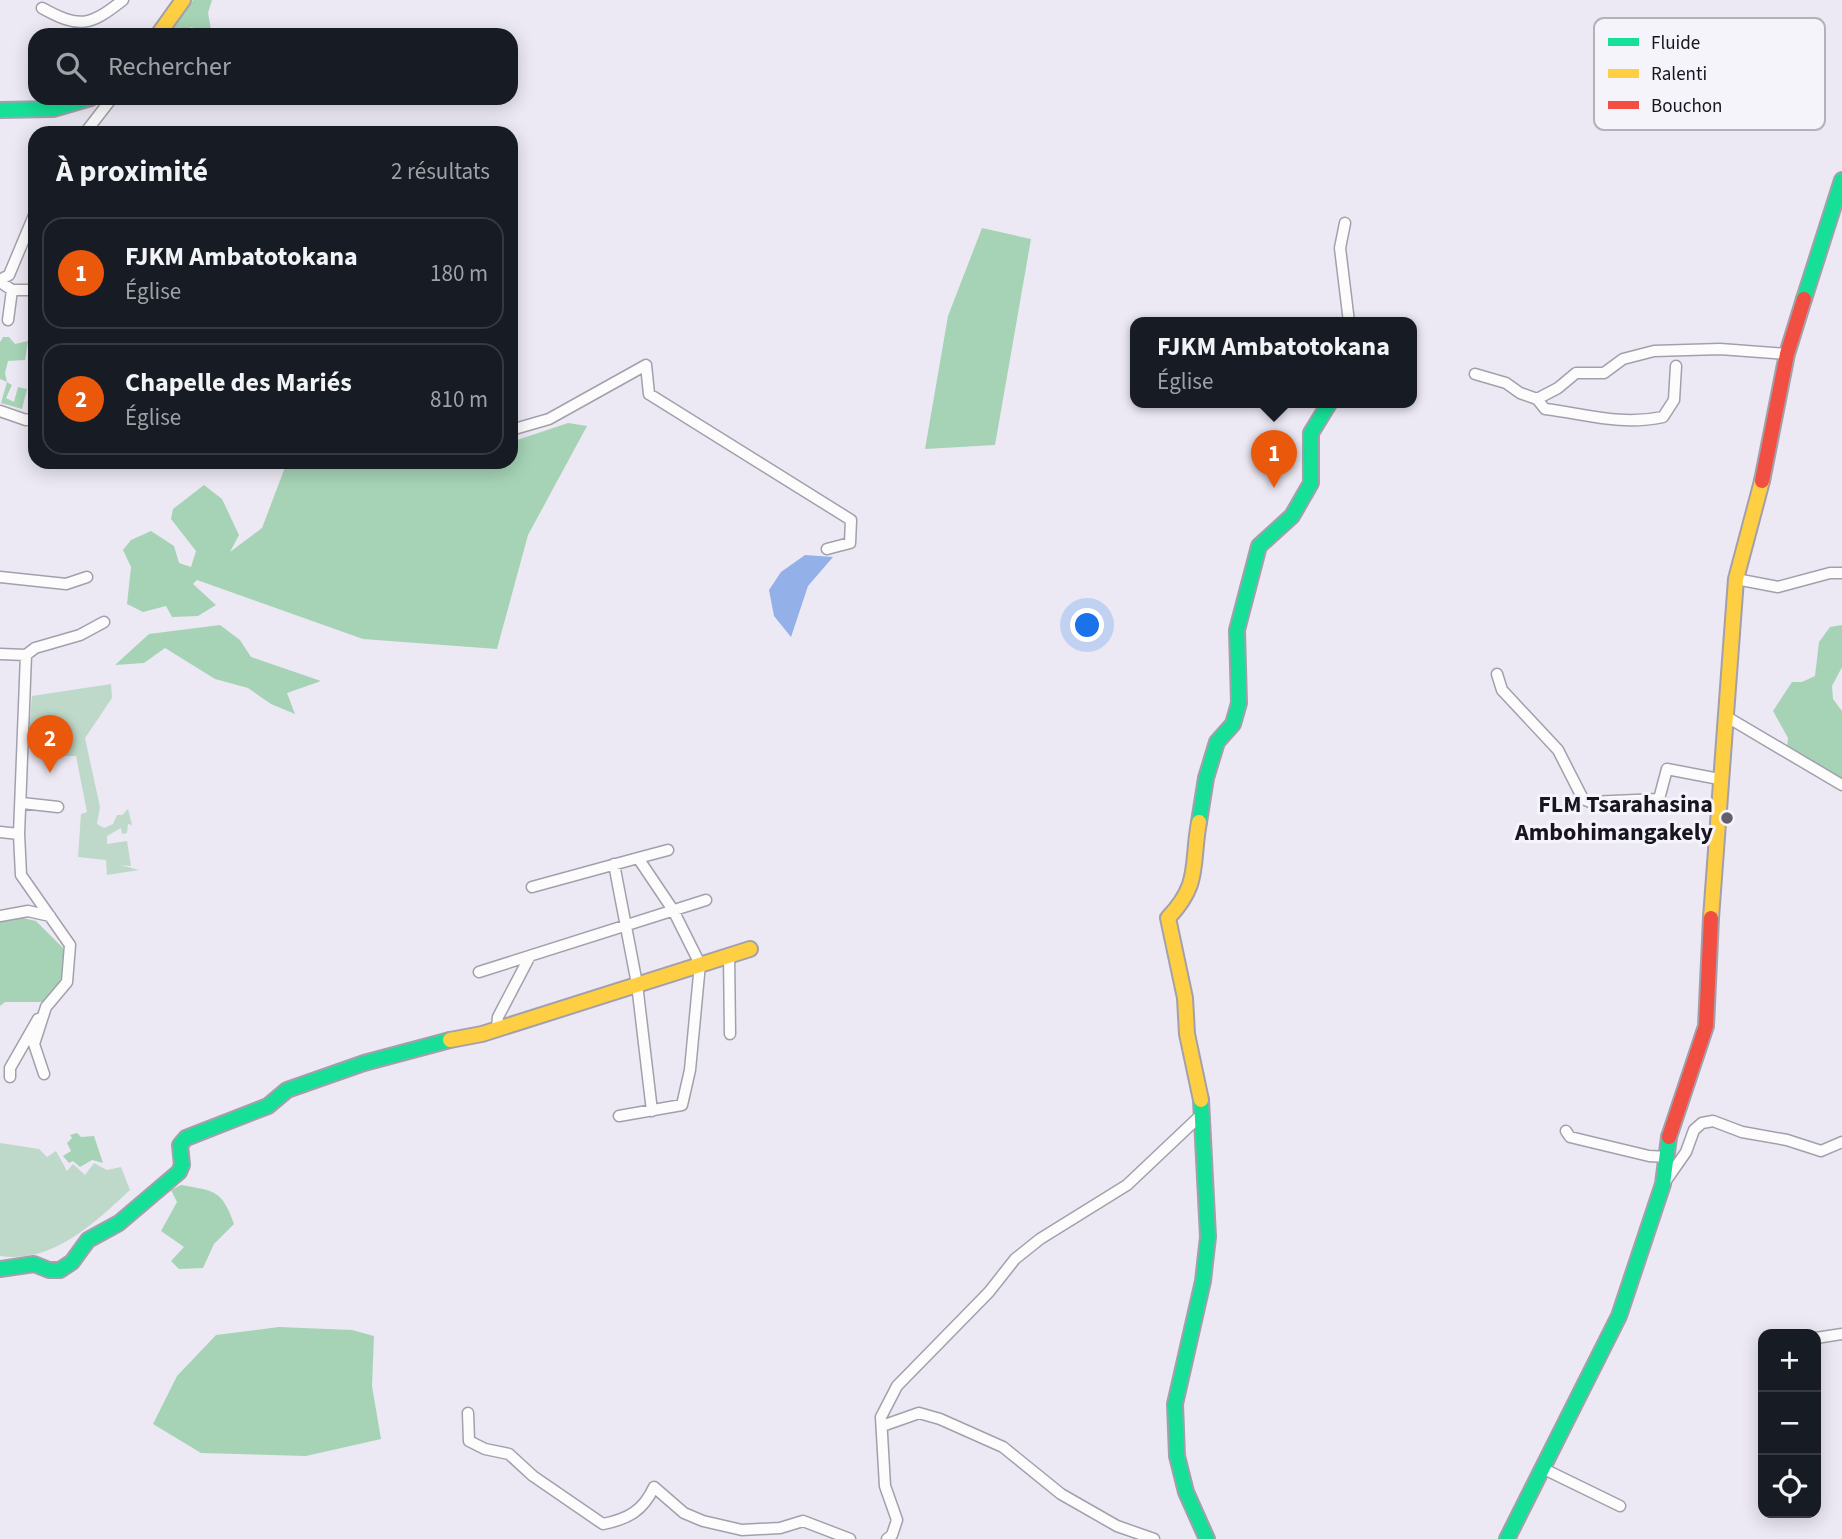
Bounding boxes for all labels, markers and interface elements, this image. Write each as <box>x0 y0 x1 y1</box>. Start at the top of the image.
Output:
legend <box>1594 18 1825 130</box>
search box <box>28 28 518 105</box>
text: Fluide <box>1651 30 1700 57</box>
icon: search <box>52 48 90 86</box>
text: Rechercher <box>108 48 231 85</box>
text: Ralenti <box>1651 61 1707 88</box>
text: Bouchon <box>1651 93 1723 120</box>
text: À proximité <box>56 150 208 193</box>
text: 2 résultats <box>391 155 490 188</box>
text: FJKM Ambatotokana <box>125 238 358 275</box>
text: 1 <box>75 257 87 290</box>
text: 180 m <box>430 257 488 290</box>
text: Église <box>125 275 181 308</box>
popup <box>1130 317 1417 408</box>
text: FJKM Ambatotokana <box>1157 328 1390 365</box>
text: Chapelle des Mariés <box>125 364 352 401</box>
text: Église <box>1157 365 1213 398</box>
text: 2 <box>75 383 87 416</box>
text: 810 m <box>430 383 488 416</box>
text: Église <box>125 401 181 434</box>
pin: 1 <box>1251 430 1297 488</box>
your location <box>1070 608 1104 642</box>
pin: 2 <box>27 715 73 773</box>
place label: FLM Tsarahasina Ambohimangakely <box>1514 787 1713 850</box>
marker: FLM Tsarahasina Ambohimangakely <box>1719 810 1735 826</box>
map controls <box>1758 1329 1821 1518</box>
button: + <box>1758 1329 1821 1392</box>
button: − <box>1758 1392 1821 1455</box>
button: locate <box>1758 1455 1821 1518</box>

